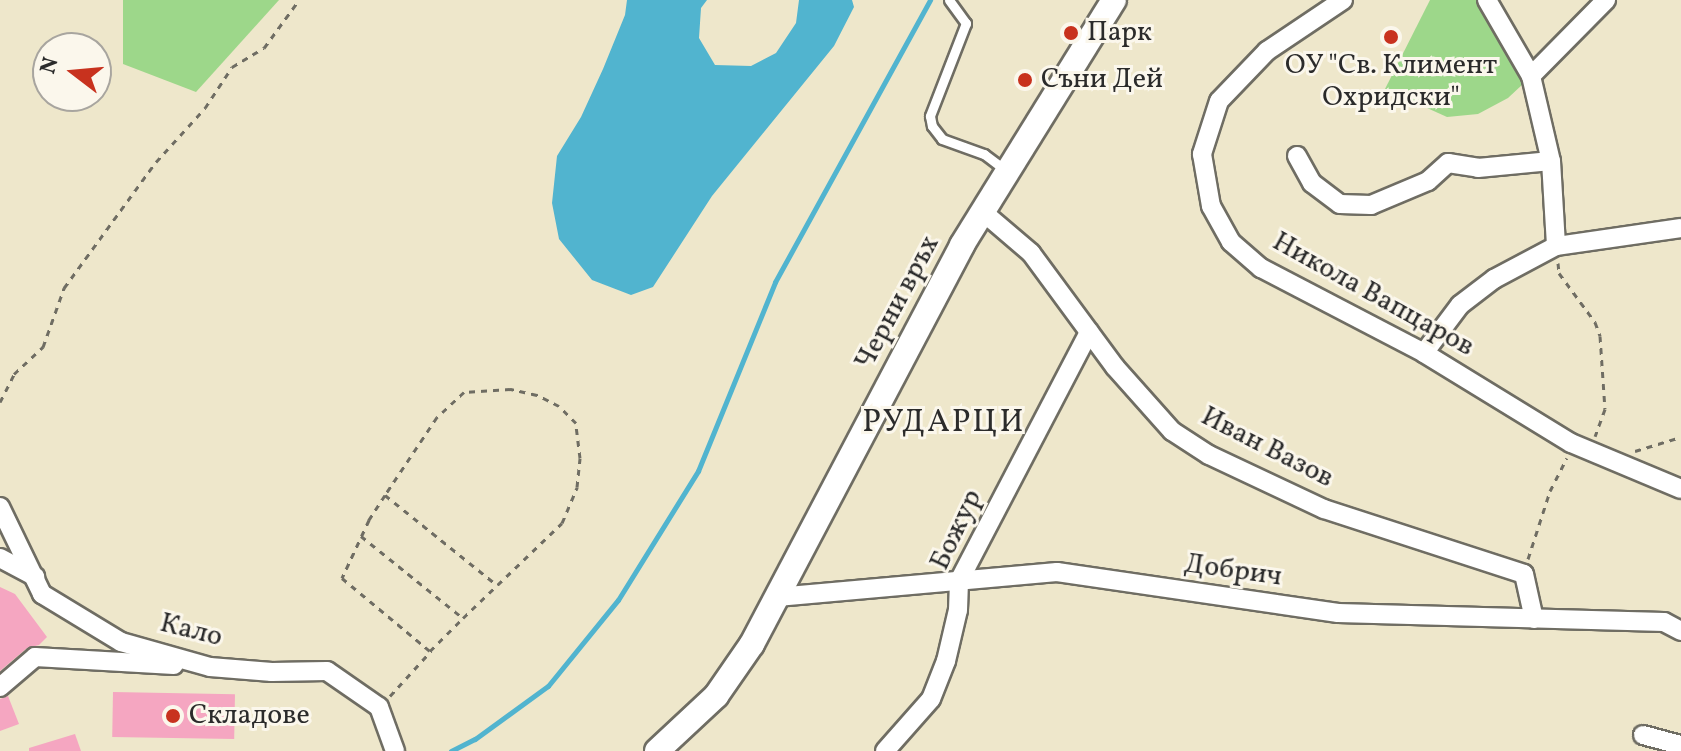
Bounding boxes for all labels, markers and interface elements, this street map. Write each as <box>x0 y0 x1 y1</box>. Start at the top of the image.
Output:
place label: Парк <box>1087 16 1152 50</box>
marker: Парк <box>1062 24 1080 42</box>
marker: ОУ "Св. Климент Охридски" <box>1382 28 1400 46</box>
north arrow <box>32 32 112 112</box>
place label: ОУ "Св. Климент Охридски" <box>1285 49 1497 115</box>
text: N <box>33 54 67 78</box>
place label: Съни Дей <box>1041 63 1163 97</box>
marker: Съни Дей <box>1016 71 1034 89</box>
street label: Никола Вапцаров <box>1266 226 1480 364</box>
street label: Черни връх <box>849 230 947 376</box>
street label: Иван Вазов <box>1195 400 1339 496</box>
district label: РУДАРЦИ <box>862 404 1026 442</box>
street label: Божур <box>924 484 990 576</box>
street label: Добрич <box>1182 548 1284 594</box>
street label: Кало <box>156 607 226 655</box>
place label: Складове <box>189 699 310 733</box>
marker: Складове <box>164 707 182 725</box>

